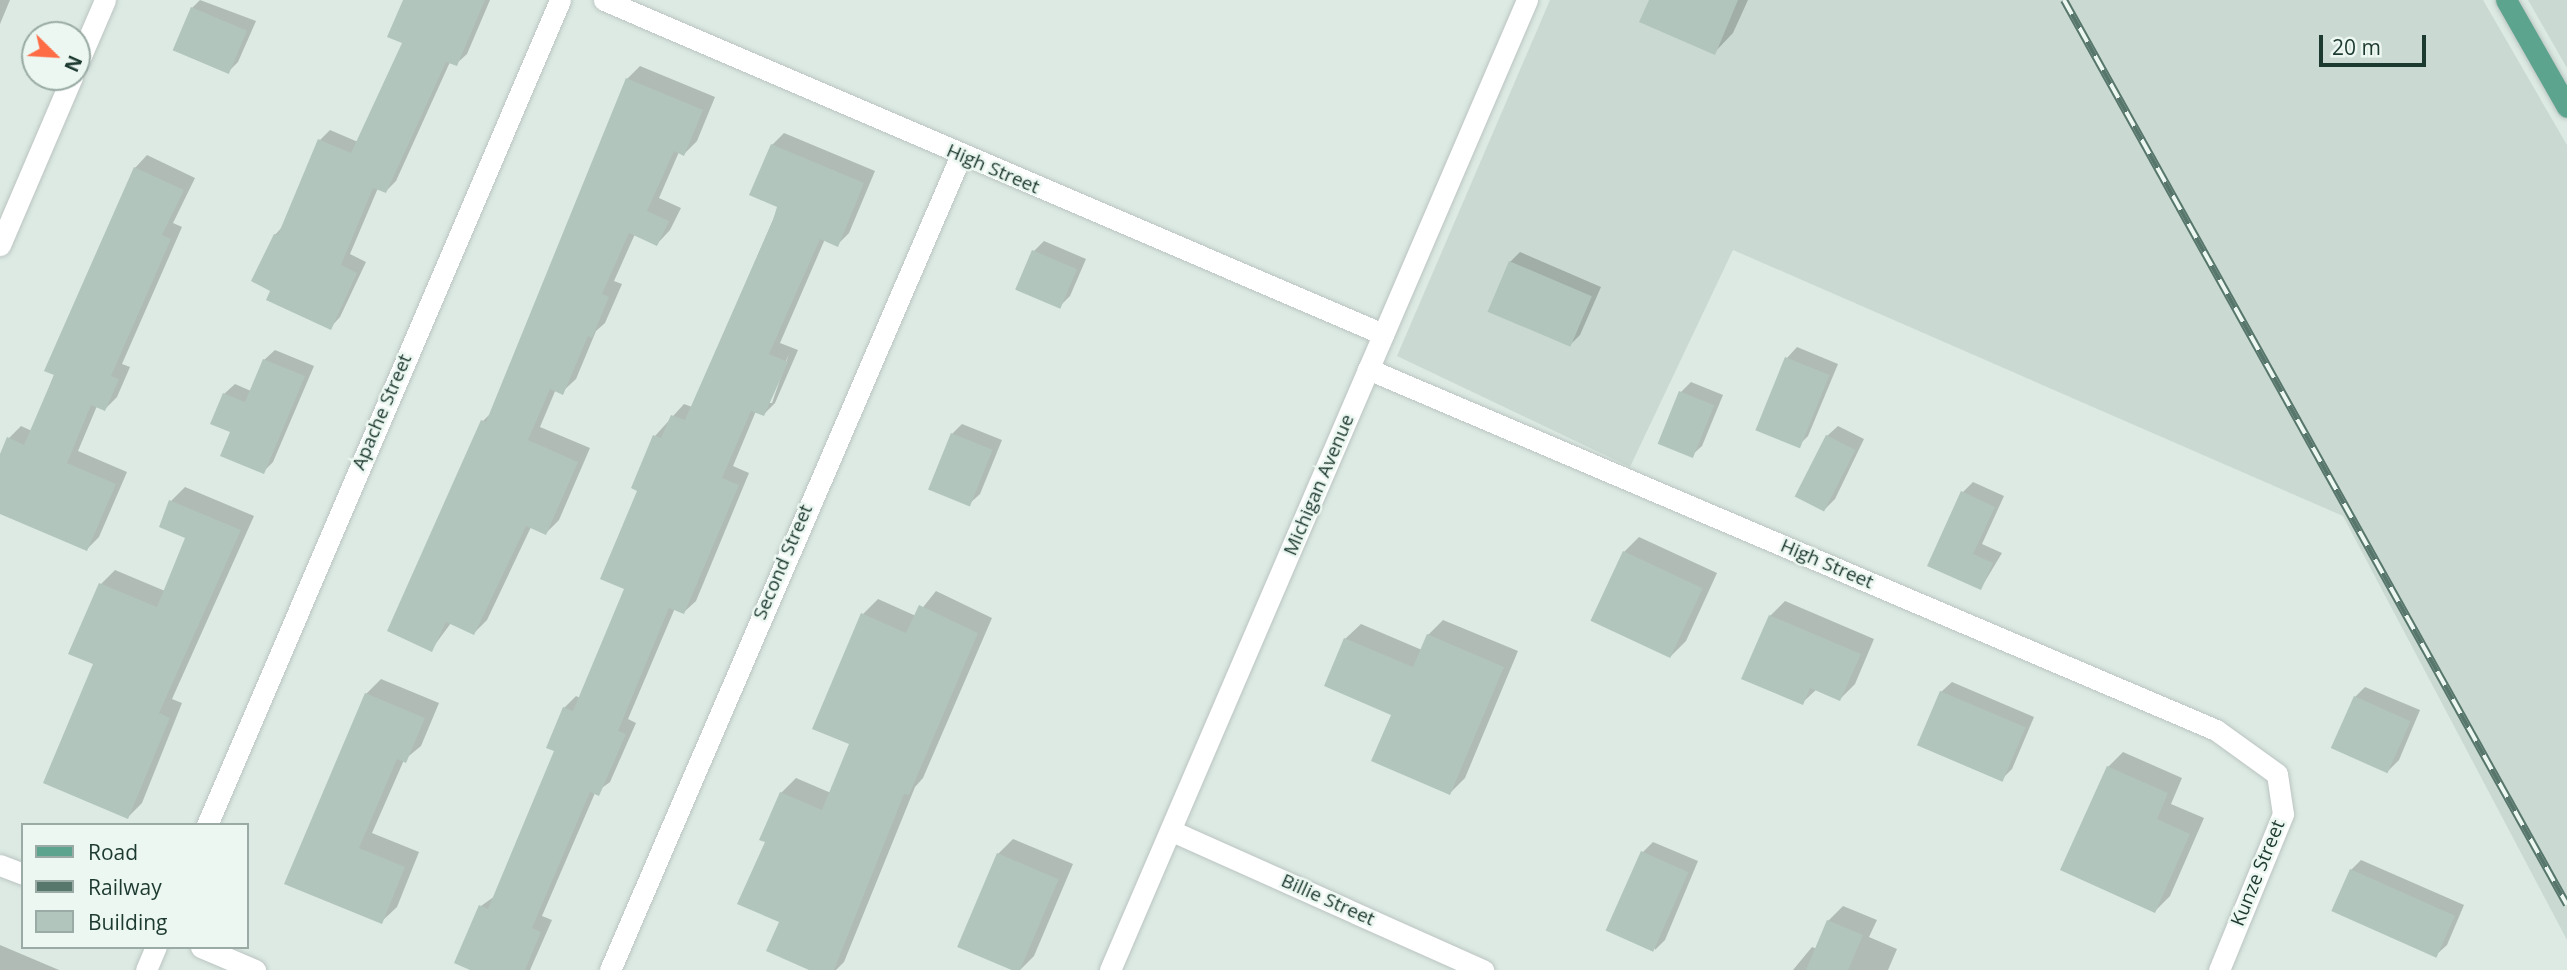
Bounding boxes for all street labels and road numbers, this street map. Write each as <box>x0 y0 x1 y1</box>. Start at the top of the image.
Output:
street label: High Street <box>943 139 1043 199</box>
street label: Apache Street <box>347 351 417 473</box>
street label: Michigan Avenue <box>1279 411 1359 559</box>
street label: Second Street <box>748 501 818 623</box>
street label: High Street <box>1777 534 1877 594</box>
street label: Kunze Street <box>2226 817 2290 929</box>
street label: Billie Street <box>1278 869 1378 931</box>

